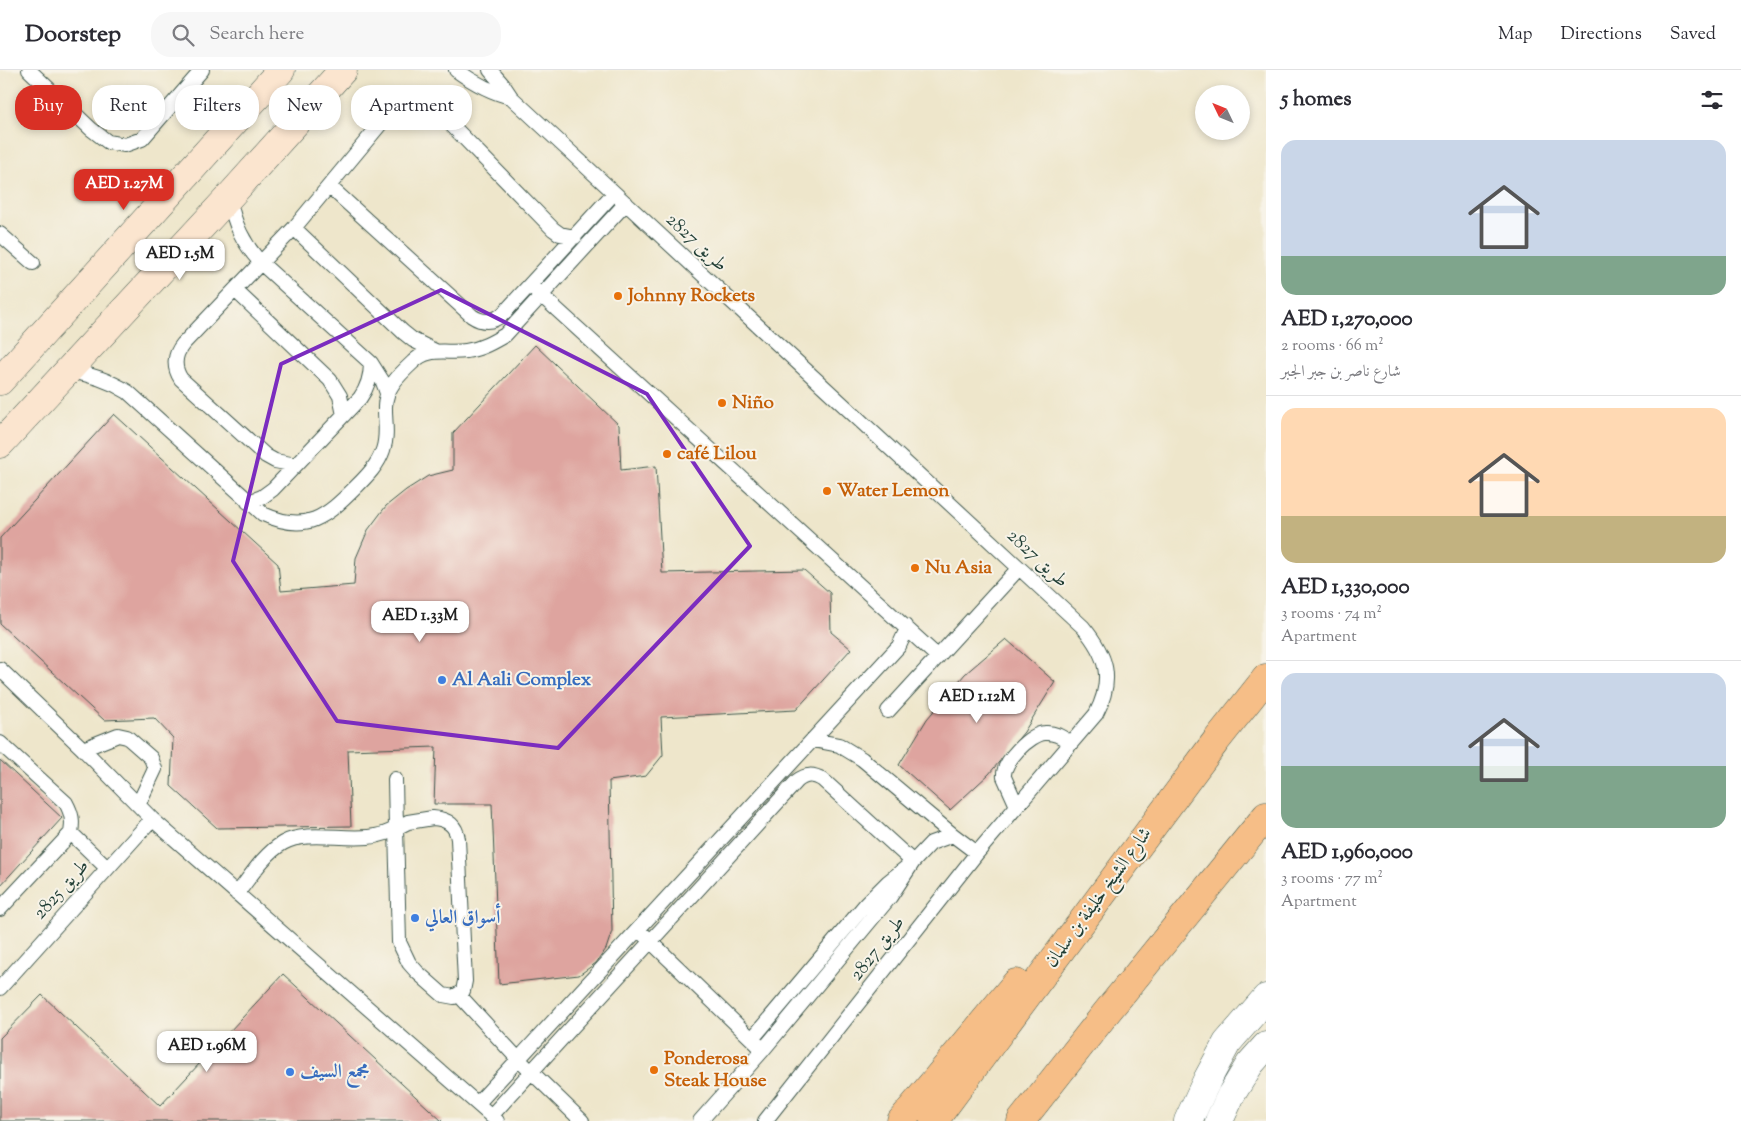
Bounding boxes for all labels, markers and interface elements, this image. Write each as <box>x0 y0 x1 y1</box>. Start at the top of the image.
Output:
search box <box>151 12 501 57</box>
text: Doorstep <box>25 18 121 52</box>
icon: search <box>169 21 197 49</box>
text: Search here <box>209 21 304 48</box>
text: Map <box>1498 22 1533 48</box>
text: Directions <box>1561 22 1642 48</box>
text: Saved <box>1670 22 1716 48</box>
chip: Buy <box>15 85 82 130</box>
chip: Rent <box>92 85 165 130</box>
chip: Filters <box>175 85 259 130</box>
chip: New <box>269 85 341 130</box>
chip: Apartment <box>351 85 472 130</box>
north arrow <box>1195 85 1250 140</box>
map controls <box>1195 85 1250 140</box>
text: 5 homes <box>1281 85 1351 115</box>
icon: filters <box>1698 86 1726 114</box>
pin: AED 1.27M <box>67 168 181 211</box>
icon: home <box>1459 172 1549 262</box>
text: AED 1.27M <box>85 173 163 196</box>
street label: طريق 2827 <box>659 207 733 279</box>
pin: AED 1.5M <box>128 238 232 281</box>
text: AED 1.5M <box>146 243 214 266</box>
place label: Johnny Rockets <box>626 283 756 310</box>
marker: Johnny Rockets <box>612 290 624 302</box>
text: AED 1,270,000 <box>1281 305 1413 335</box>
text: 2 rooms · 66 m² <box>1281 335 1384 358</box>
text: شارع ناصر بن جبر الجبر <box>1281 361 1401 384</box>
place label: Niño <box>732 390 775 417</box>
marker: Niño <box>716 397 728 409</box>
icon: home <box>1459 440 1549 530</box>
place label: café Lilou <box>677 441 757 468</box>
marker: café Lilou <box>661 448 673 460</box>
place label: Water Lemon <box>837 478 950 505</box>
marker: Water Lemon <box>821 485 833 497</box>
street label: طريق 2827 <box>1000 523 1074 595</box>
place label: Nu Asia <box>925 555 992 582</box>
marker: Nu Asia <box>909 562 921 574</box>
text: AED 1,330,000 <box>1281 573 1410 603</box>
pin: AED 1.33M <box>363 600 477 643</box>
text: 3 rooms · 74 m² <box>1281 603 1382 626</box>
text: AED 1.33M <box>382 605 458 628</box>
text: Apartment <box>1281 626 1357 649</box>
place label: Al Aali Complex <box>452 667 592 694</box>
marker: Al Aali Complex <box>436 674 448 686</box>
pin: AED 1.12M <box>920 682 1034 724</box>
text: AED 1.12M <box>939 686 1015 709</box>
icon: home <box>1459 705 1549 795</box>
street label: شارع الشيخ خليفة بن سلمان <box>1039 822 1161 975</box>
text: AED 1,960,000 <box>1281 838 1413 868</box>
street label: طريق 2825 <box>28 854 96 926</box>
text: 3 rooms · 77 m² <box>1281 868 1383 891</box>
text: Apartment <box>1281 891 1357 914</box>
place label: أسواق العالي <box>424 903 501 932</box>
street label: طريق 2827 <box>844 911 912 987</box>
marker: أسواق العالي <box>409 912 421 924</box>
pin: AED 1.96M <box>150 1030 264 1073</box>
text: AED 1.96M <box>168 1035 246 1058</box>
place label: Ponderosa Steak House <box>664 1046 767 1095</box>
place label: مجمع السيف <box>300 1059 369 1088</box>
marker: Ponderosa Steak House <box>648 1064 660 1076</box>
marker: مجمع السيف <box>284 1066 296 1078</box>

